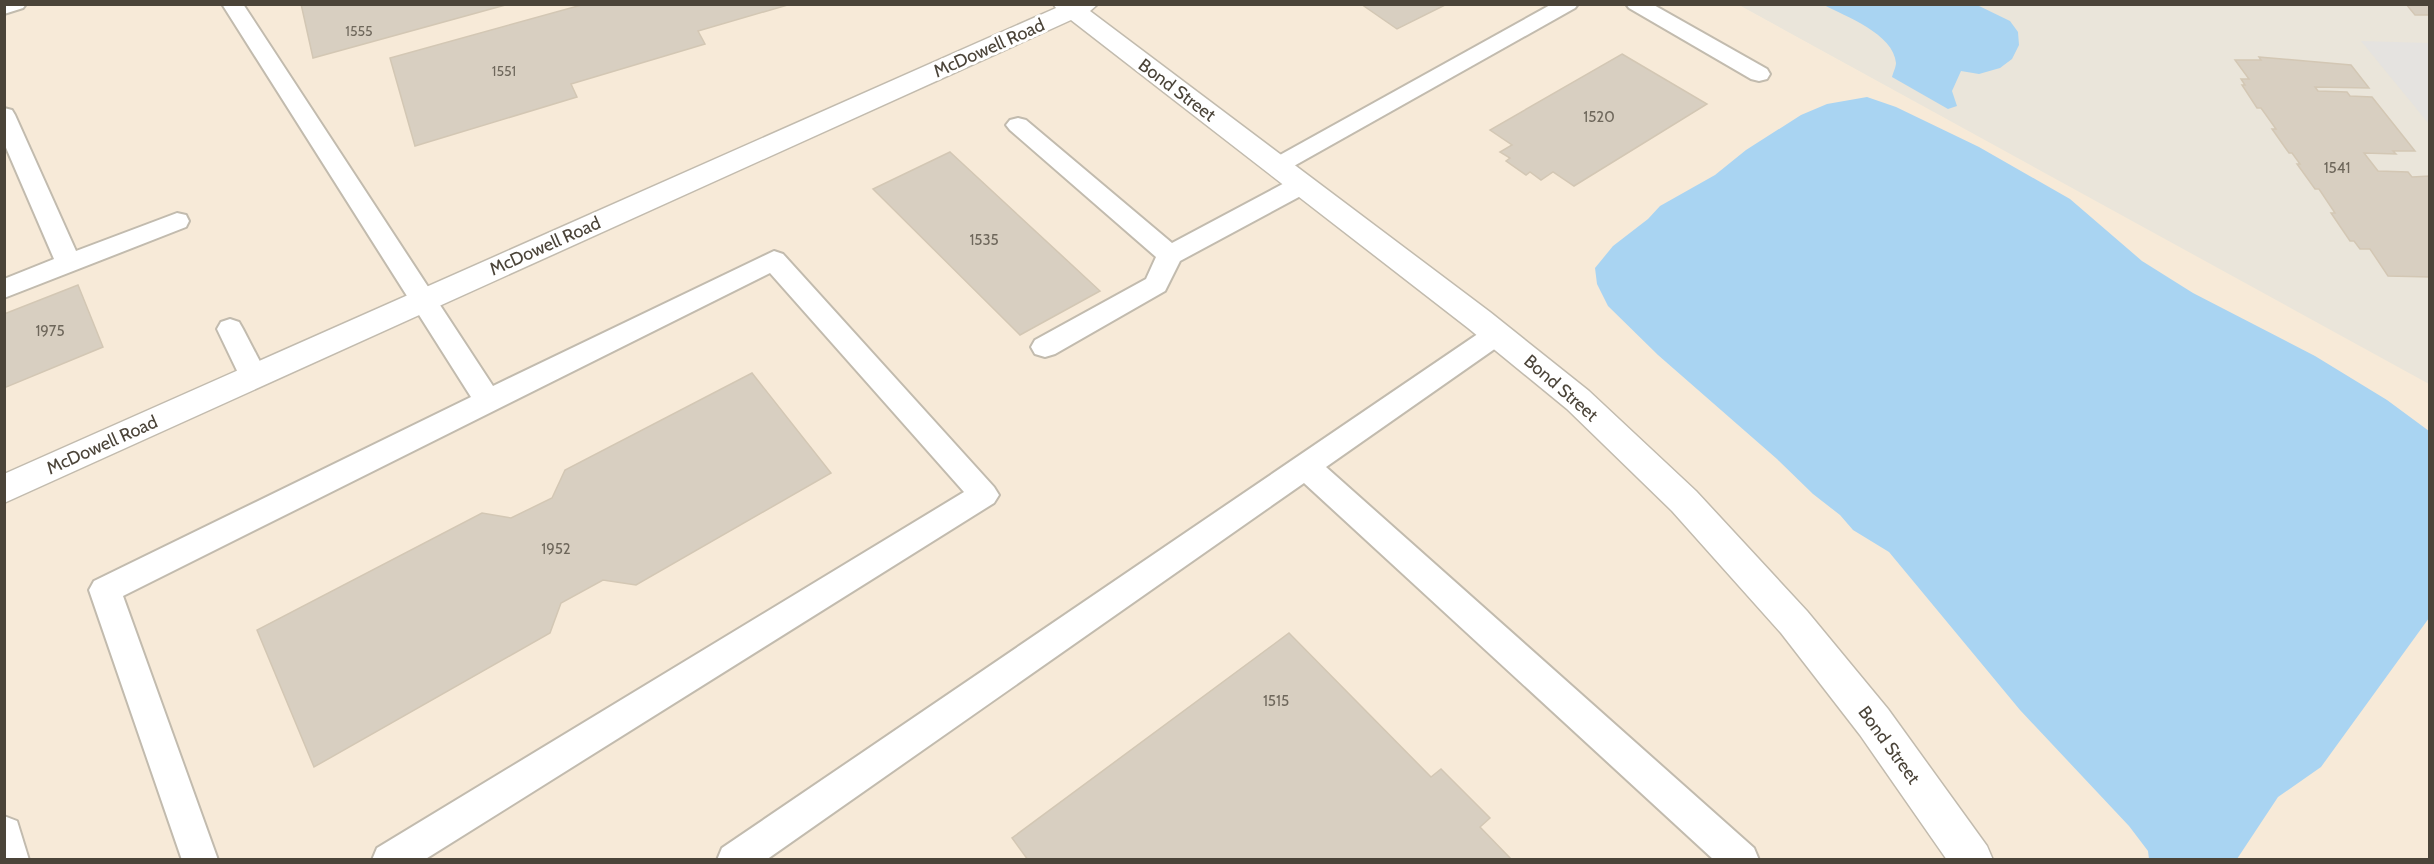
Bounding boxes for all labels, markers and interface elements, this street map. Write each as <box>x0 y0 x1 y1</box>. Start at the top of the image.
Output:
street label: McDowell Road <box>930 14 1048 82</box>
house number: 1555 <box>345 22 373 40</box>
street label: Bond Street <box>1134 54 1220 126</box>
house number: 1551 <box>492 62 516 80</box>
house number: 1520 <box>1583 108 1615 126</box>
house number: 1541 <box>2324 159 2350 177</box>
street label: McDowell Road <box>486 212 604 280</box>
house number: 1535 <box>969 231 999 249</box>
house number: 1975 <box>35 322 65 340</box>
street label: Bond Street <box>1519 350 1603 426</box>
street label: McDowell Road <box>43 411 161 479</box>
house number: 1952 <box>541 540 571 558</box>
house number: 1515 <box>1263 692 1289 710</box>
street label: Bond Street <box>1853 702 1925 788</box>

